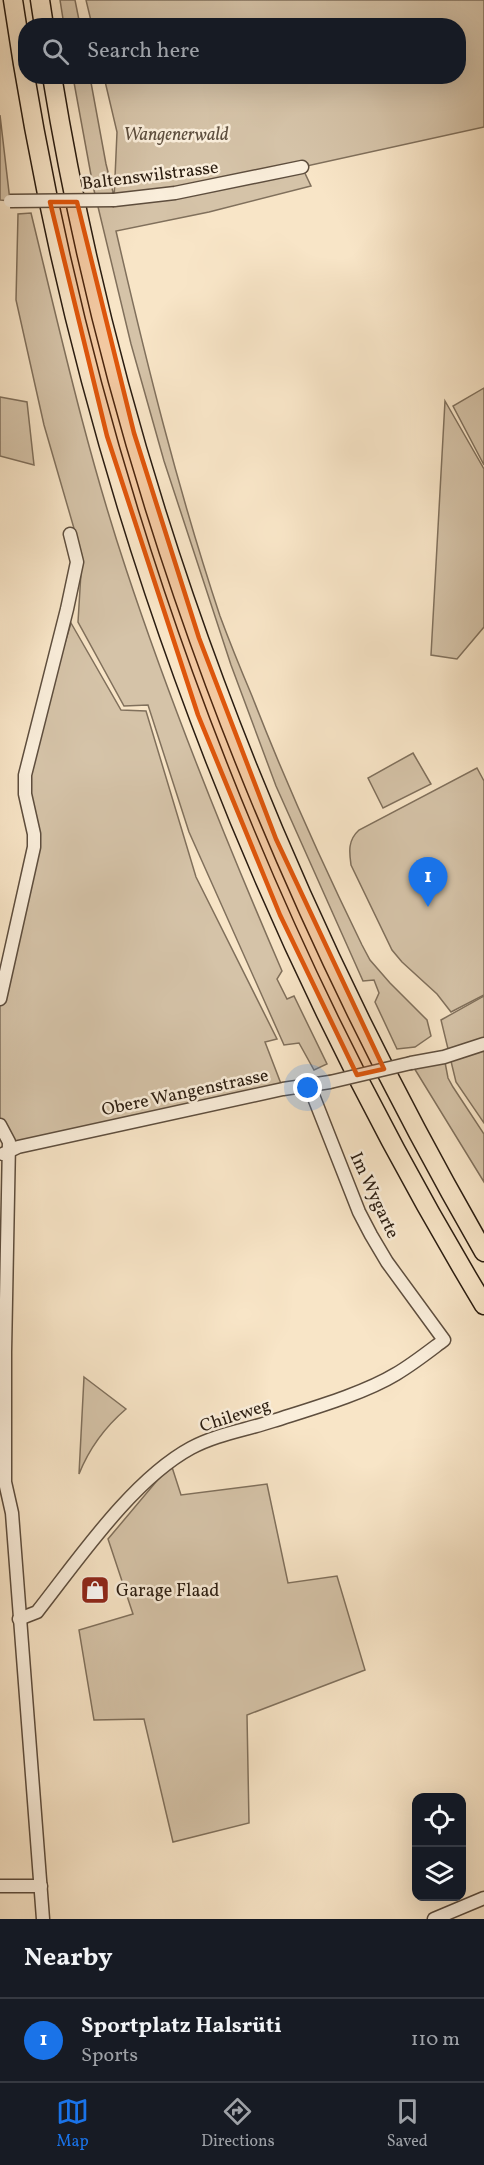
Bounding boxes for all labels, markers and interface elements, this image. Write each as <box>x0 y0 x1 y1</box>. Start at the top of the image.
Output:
search box <box>18 18 466 84</box>
icon: search <box>39 35 72 68</box>
text: Search here <box>87 36 200 67</box>
park label: Wangenerwald <box>123 123 229 148</box>
street label: Baltenswilstrasse <box>80 156 220 197</box>
pin: 1 <box>408 858 448 907</box>
street label: Obere Wangenstrasse <box>100 1064 271 1123</box>
your location <box>293 1073 322 1102</box>
street label: Im Wygarte <box>343 1148 405 1243</box>
street label: Chileweg <box>197 1393 274 1440</box>
shop icon: Garage Flaad <box>79 1574 111 1606</box>
place label: Garage Flaad <box>116 1579 220 1604</box>
map controls <box>412 1793 466 1901</box>
button: locate <box>412 1793 466 1847</box>
button: layers <box>412 1847 466 1901</box>
text: Nearby <box>24 1940 113 1976</box>
text: Sportplatz Halsrüti <box>81 2011 282 2042</box>
text: 1 <box>39 2026 48 2054</box>
text: 110 m <box>411 2026 460 2054</box>
text: Sports <box>81 2042 138 2070</box>
tab: Map <box>56 2095 89 2153</box>
tab: Directions <box>201 2095 275 2153</box>
tab: Saved <box>387 2095 428 2153</box>

